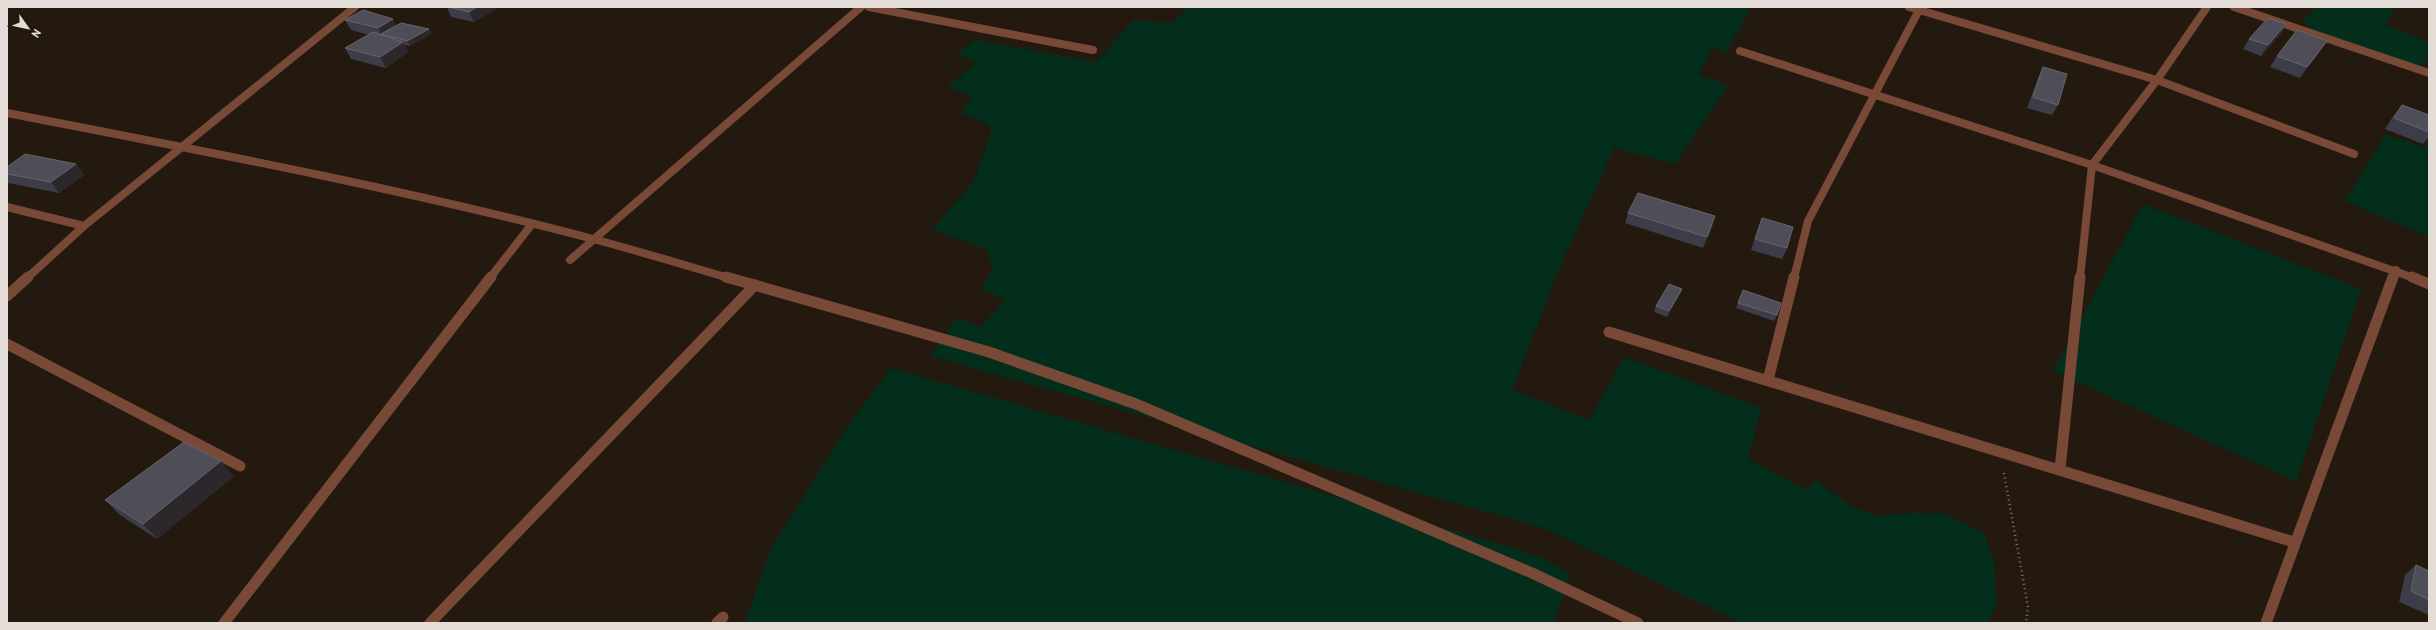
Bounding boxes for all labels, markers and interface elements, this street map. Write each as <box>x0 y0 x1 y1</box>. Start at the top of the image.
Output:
north arrow <box>8 8 48 48</box>
text: N <box>29 27 44 40</box>

